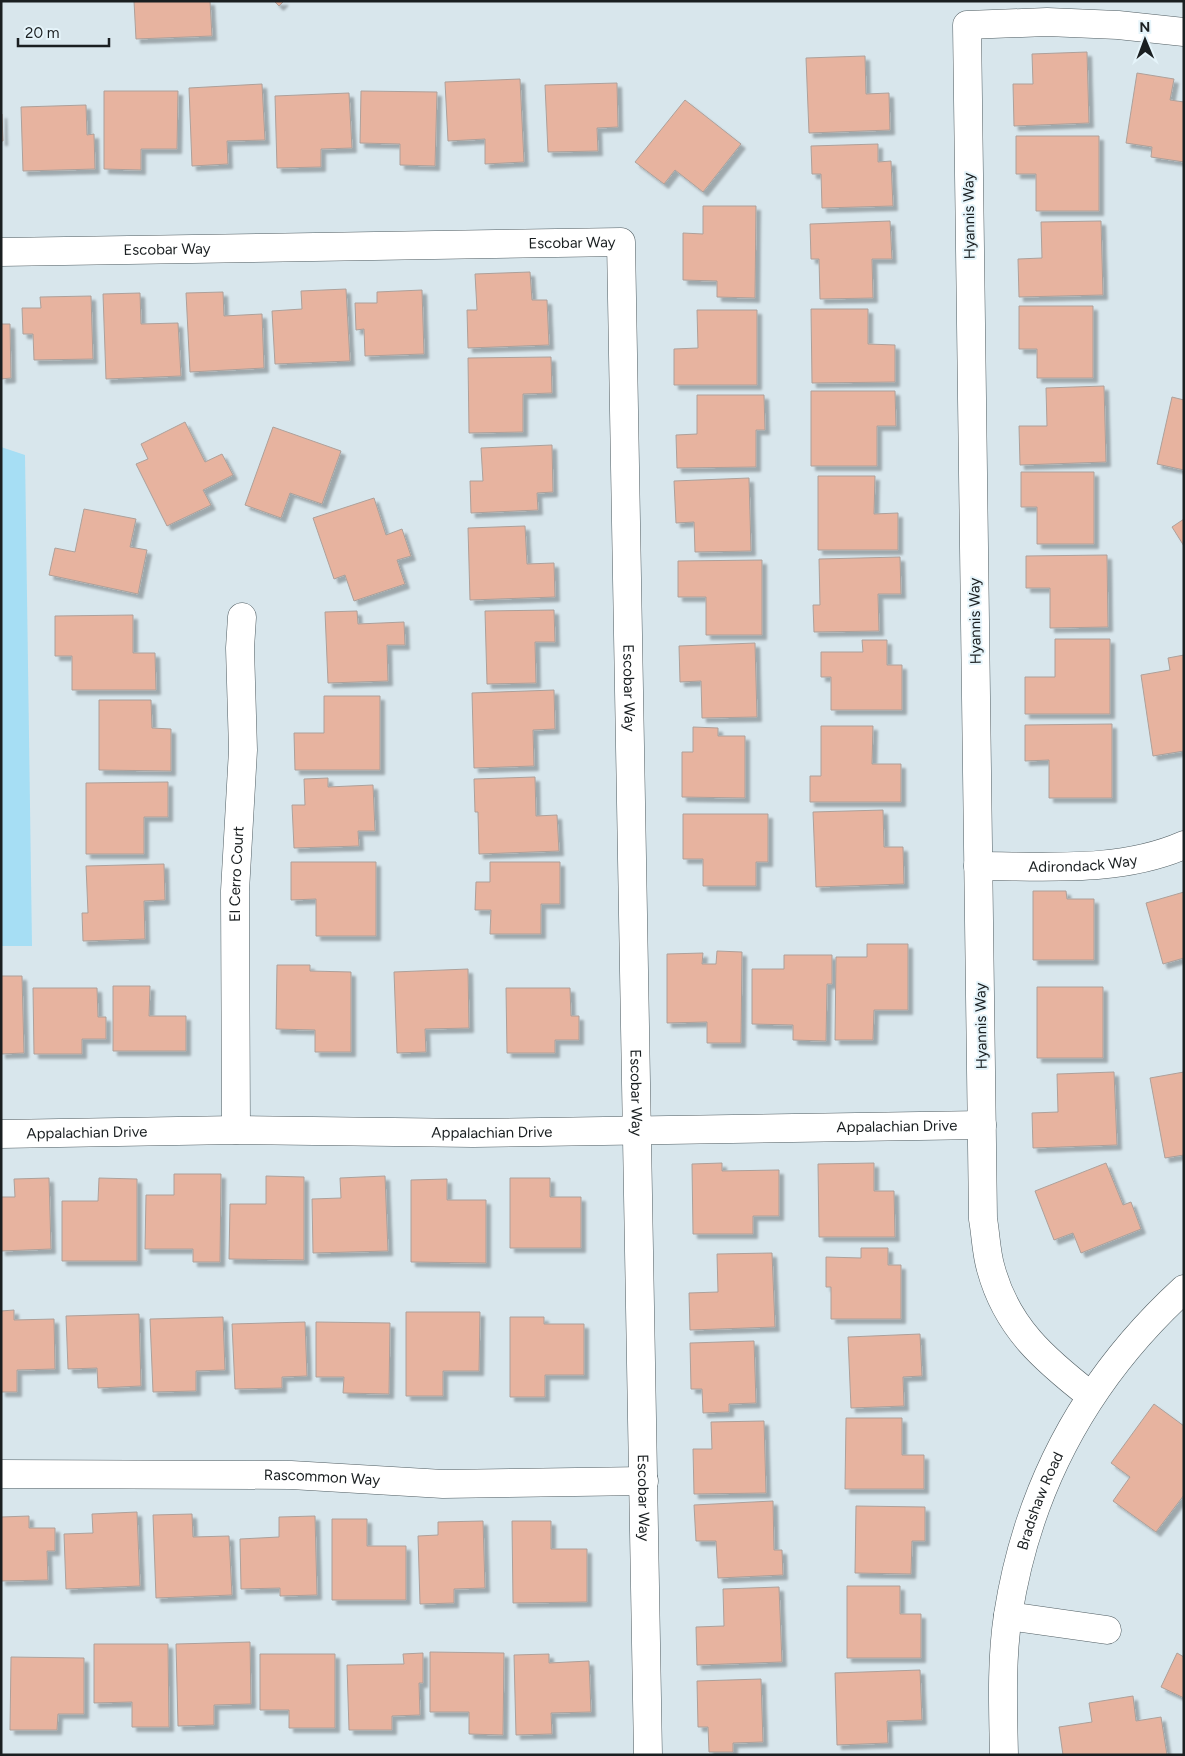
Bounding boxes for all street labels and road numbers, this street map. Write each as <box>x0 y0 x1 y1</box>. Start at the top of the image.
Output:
street label: Hyannis Way <box>959 172 979 260</box>
street label: Escobar Way <box>528 233 616 252</box>
street label: Escobar Way <box>123 240 211 259</box>
street label: Hyannis Way <box>965 577 985 665</box>
street label: Escobar Way <box>619 644 639 732</box>
street label: El Cerro Court <box>226 825 248 922</box>
street label: Adirondack Way <box>1028 851 1139 876</box>
street label: Hyannis Way <box>971 982 991 1070</box>
street label: Escobar Way <box>626 1049 646 1137</box>
street label: Appalachian Drive <box>836 1116 958 1136</box>
street label: Appalachian Drive <box>26 1123 148 1143</box>
street label: Appalachian Drive <box>431 1123 553 1142</box>
street label: Bradshaw Road <box>1013 1449 1067 1552</box>
street label: Escobar Way <box>634 1454 653 1542</box>
street label: Rascommon Way <box>264 1466 381 1489</box>

